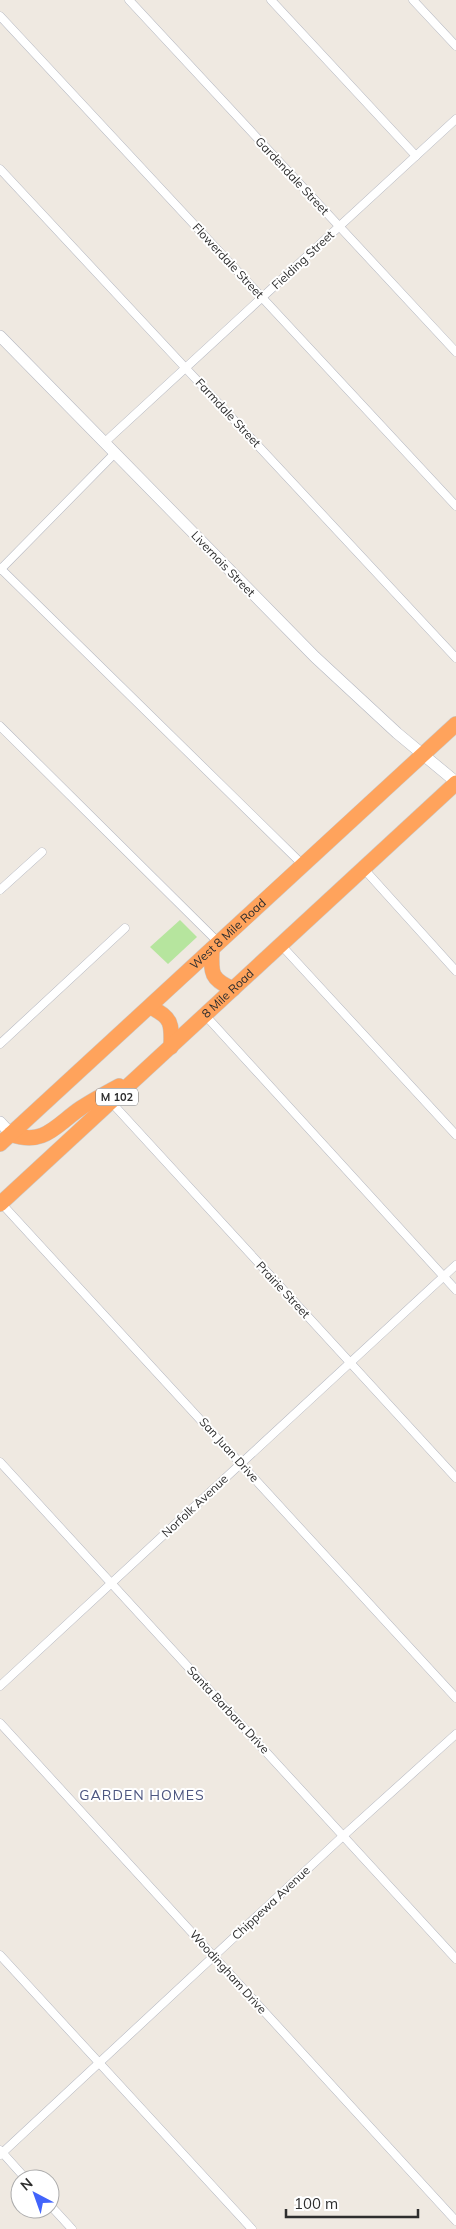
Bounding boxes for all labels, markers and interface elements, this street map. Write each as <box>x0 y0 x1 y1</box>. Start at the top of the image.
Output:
street label: Gardendale Street <box>252 134 332 218</box>
street label: Flowerdale Street <box>190 220 267 301</box>
street label: Fielding Street <box>268 227 337 292</box>
street label: Farmdale Street <box>193 375 264 450</box>
street label: Livernois Street <box>188 528 258 600</box>
street label: West 8 Mile Road <box>187 895 269 972</box>
street label: 8 Mile Road <box>198 966 257 1021</box>
road number: M 102 <box>96 1088 138 1106</box>
street label: Prairie Street <box>253 1258 313 1321</box>
street label: San Juan Drive <box>196 1414 262 1485</box>
street label: Norfolk Avenue <box>158 1471 231 1540</box>
street label: Santa Barbara Drive <box>184 1663 273 1756</box>
district label: GARDEN HOMES <box>79 1786 205 1804</box>
street label: Chippewa Avenue <box>228 1863 313 1943</box>
street label: Woodingham Drive <box>187 1927 270 2017</box>
north arrow <box>10 2169 60 2219</box>
text: N <box>17 2174 36 2194</box>
scale bar <box>286 2186 418 2218</box>
text: 100 m <box>294 2194 338 2213</box>

